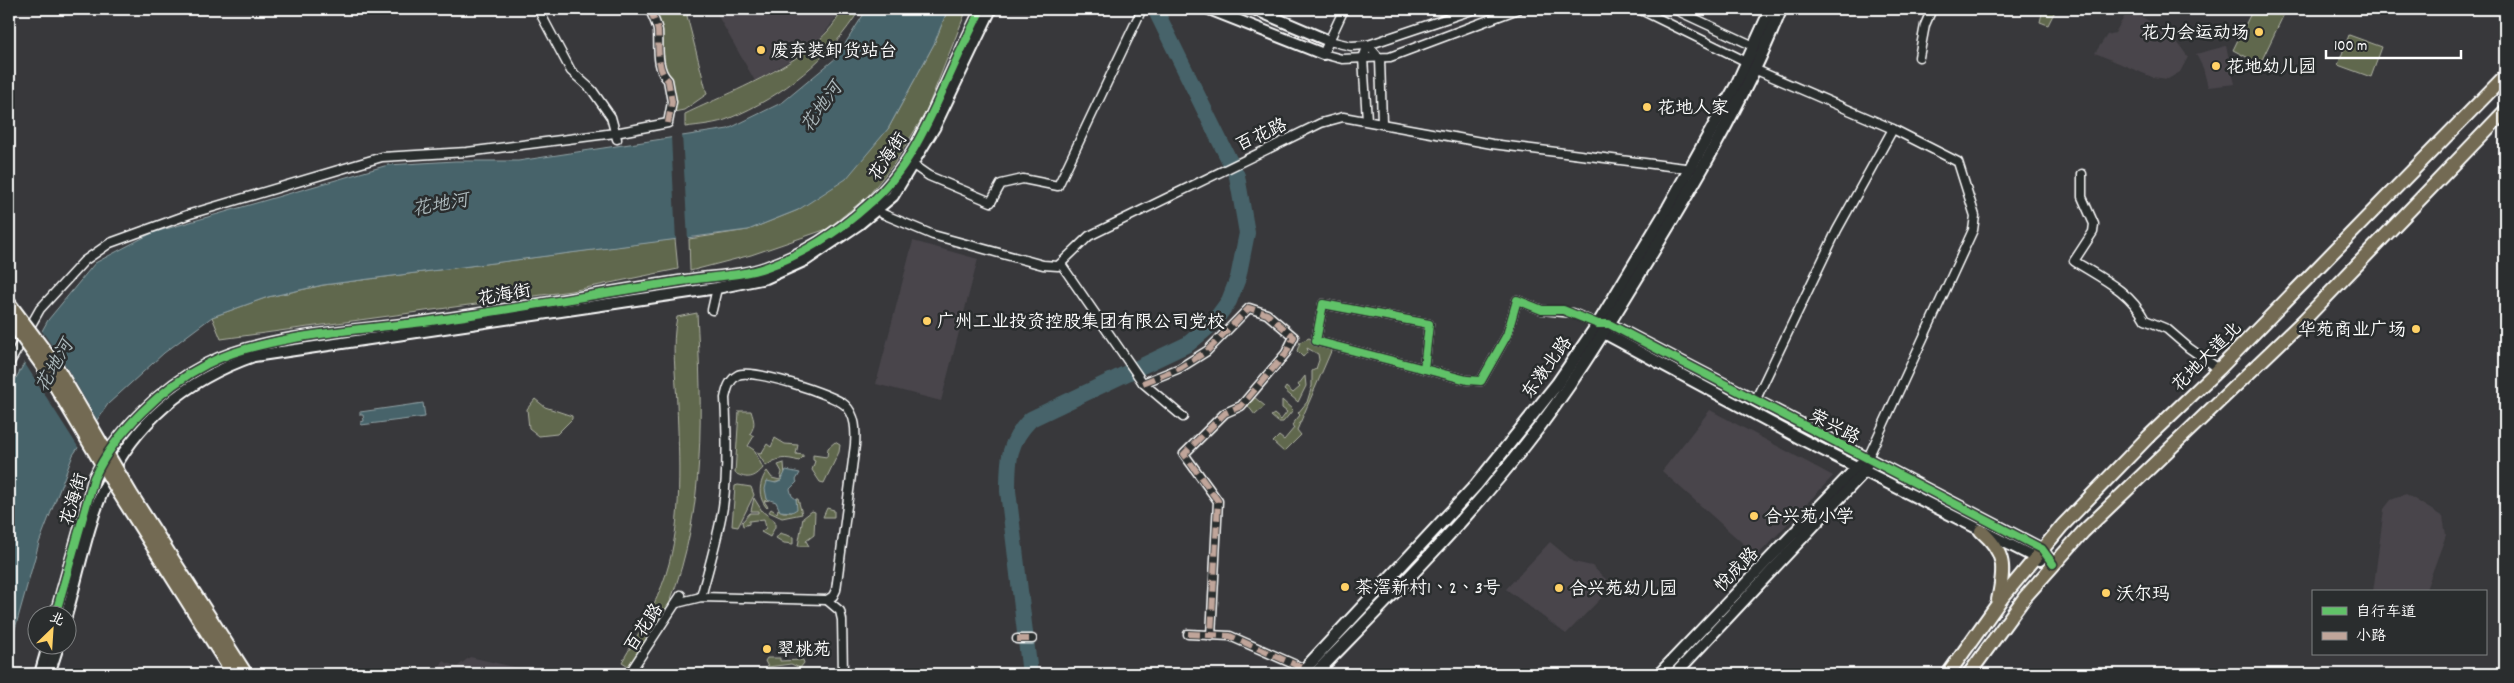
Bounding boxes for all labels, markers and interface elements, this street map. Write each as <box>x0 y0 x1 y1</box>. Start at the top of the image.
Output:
place label: 花力会运动场 <box>2141 22 2249 47</box>
marker: 花力会运动场 <box>2253 26 2265 38</box>
scale bar <box>2326 28 2462 60</box>
text: 100 m <box>2334 36 2367 58</box>
place label: 废弃装卸货站台 <box>771 40 897 65</box>
marker: 废弃装卸货站台 <box>755 44 767 56</box>
place label: 花地幼儿园 <box>2226 56 2316 81</box>
marker: 花地幼儿园 <box>2210 60 2222 72</box>
water label: 花地河 <box>795 75 852 139</box>
place label: 花地人家 <box>1657 97 1729 122</box>
marker: 花地人家 <box>1641 101 1653 113</box>
street label: 百花路 <box>1232 114 1292 159</box>
street label: 花海街 <box>864 128 915 187</box>
water label: 花地河 <box>410 188 474 225</box>
street label: 花海街 <box>476 279 533 313</box>
place label: 广州工业投资控股集团有限公司党校 <box>937 311 1225 336</box>
marker: 广州工业投资控股集团有限公司党校 <box>921 315 933 327</box>
street label: 花地大道北 <box>2167 317 2248 398</box>
place label: 华苑商业广场 <box>2298 319 2406 344</box>
marker: 华苑商业广场 <box>2410 323 2422 335</box>
street label: 东漖北路 <box>1517 332 1579 405</box>
water label: 花地河 <box>30 333 83 398</box>
street label: 荣兴路 <box>1804 404 1864 452</box>
street label: 花海街 <box>56 470 95 529</box>
place label: 合兴苑小学 <box>1764 506 1854 531</box>
marker: 合兴苑小学 <box>1748 510 1760 522</box>
street label: 悦成路 <box>1710 543 1766 599</box>
place label: 茶滘新村1、2、3号 <box>1355 577 1501 602</box>
place label: 合兴苑幼儿园 <box>1569 578 1677 603</box>
marker: 茶滘新村1、2、3号 <box>1339 581 1351 593</box>
marker: 合兴苑幼儿园 <box>1553 582 1565 594</box>
place label: 沃尔玛 <box>2116 583 2170 608</box>
marker: 沃尔玛 <box>2100 587 2112 599</box>
legend <box>2312 590 2486 656</box>
street label: 百花路 <box>620 599 671 658</box>
text: 自行车道 <box>2356 602 2416 624</box>
north arrow <box>28 606 78 656</box>
text: 北 <box>46 608 67 632</box>
text: 小路 <box>2356 626 2386 648</box>
place label: 翠桃苑 <box>777 639 831 664</box>
marker: 翠桃苑 <box>761 643 773 655</box>

